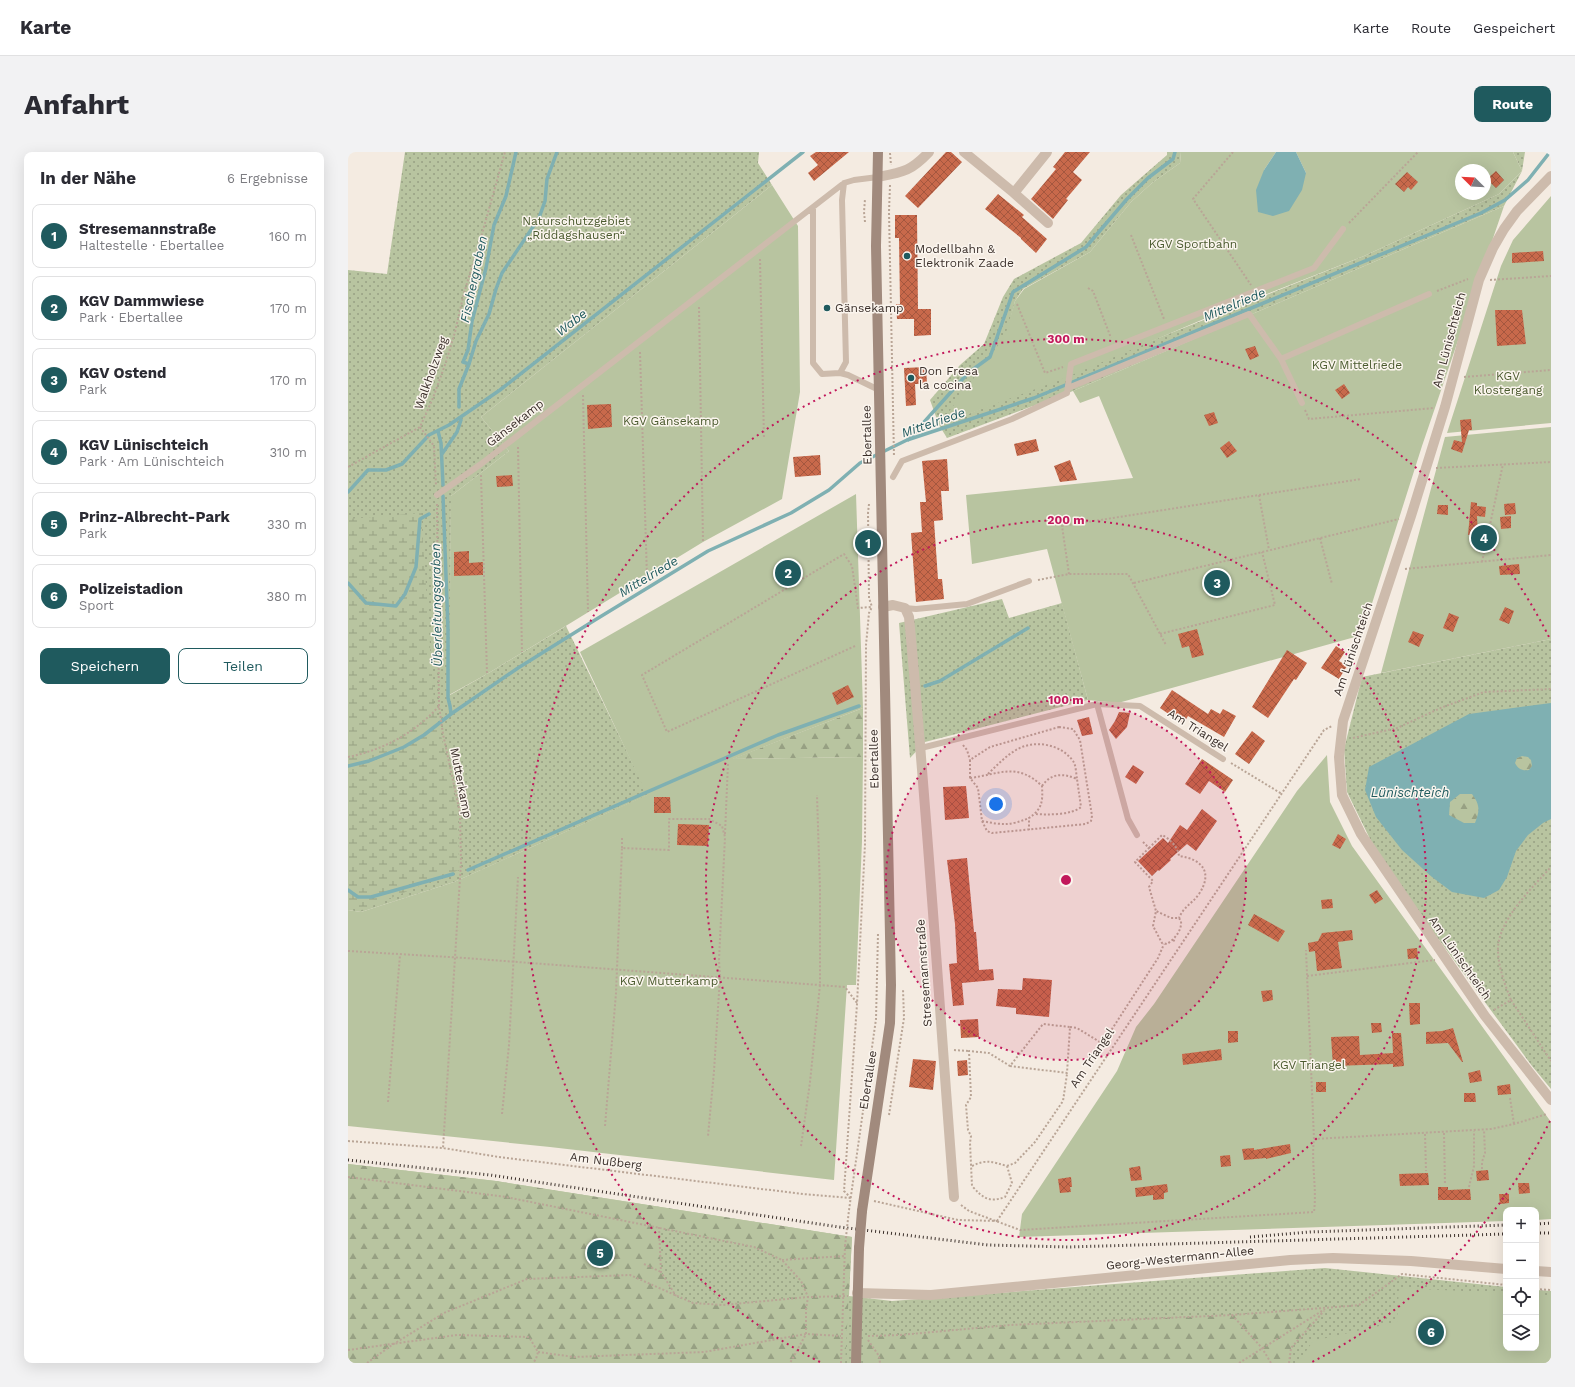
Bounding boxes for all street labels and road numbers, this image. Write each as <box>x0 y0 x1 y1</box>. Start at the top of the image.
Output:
street label: Am Lünischteich <box>1430 291 1468 389</box>
street label: Walkholzweg <box>411 334 451 411</box>
street label: Gänsekamp <box>484 396 546 450</box>
street label: Ebertallee <box>859 405 875 465</box>
street label: Am Lünischteich <box>1330 600 1376 698</box>
street label: Am Triangel <box>1165 706 1231 754</box>
street label: Ebertallee <box>866 729 882 789</box>
street label: Mutterkamp <box>447 747 475 819</box>
street label: Am Lünischteich <box>1426 914 1494 1002</box>
street label: Stresemannstraße <box>913 919 935 1027</box>
street label: Am Triangel <box>1067 1025 1117 1090</box>
street label: Ebertallee <box>856 1049 880 1111</box>
street label: Am Nußberg <box>569 1150 643 1172</box>
street label: Georg-Westermann-Allee <box>1105 1243 1255 1273</box>

